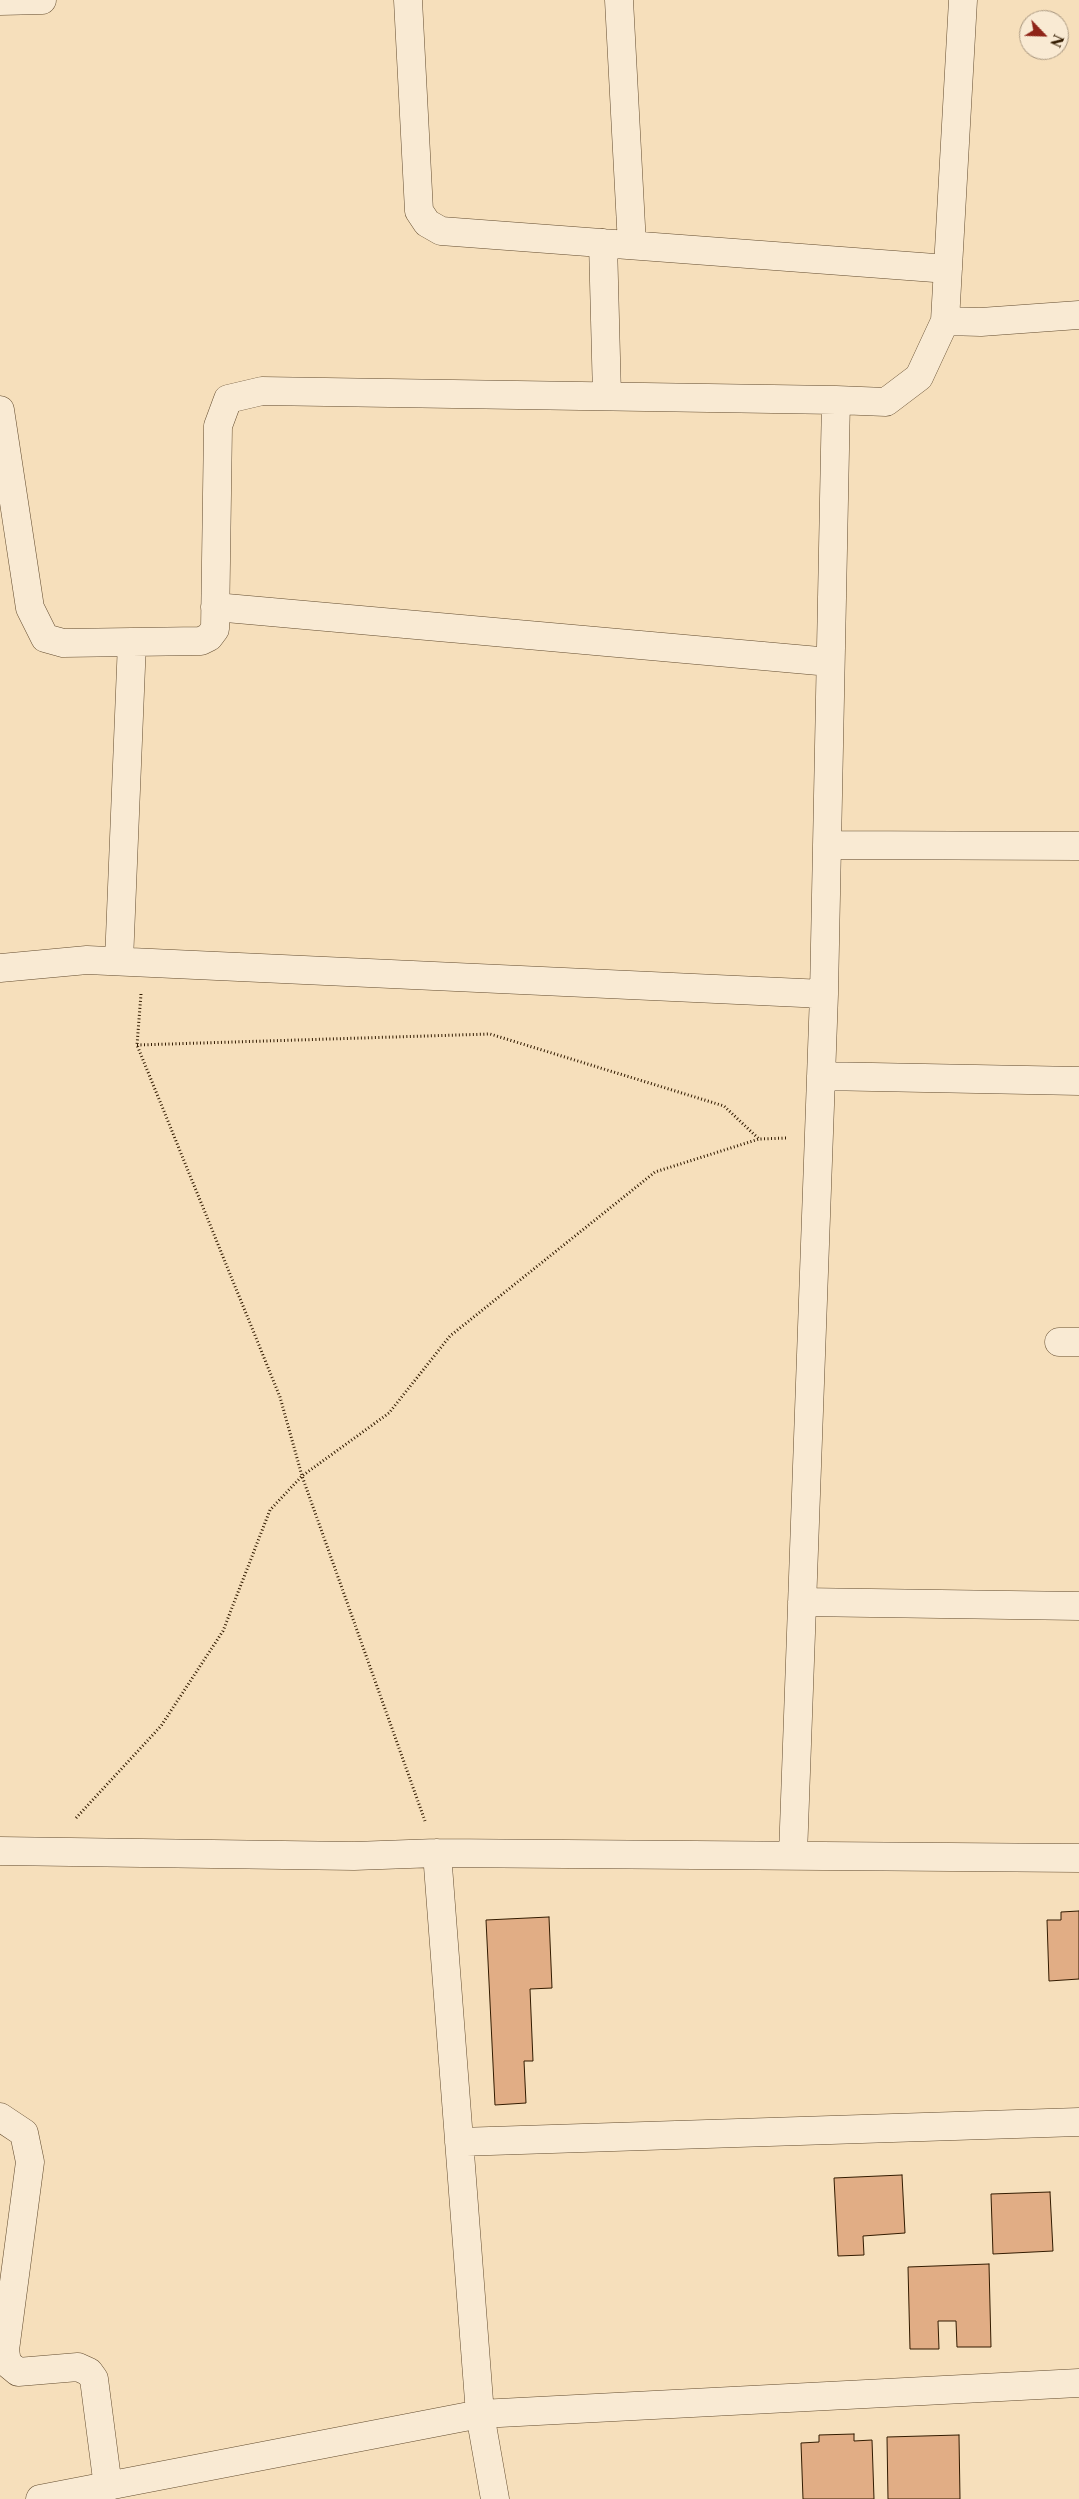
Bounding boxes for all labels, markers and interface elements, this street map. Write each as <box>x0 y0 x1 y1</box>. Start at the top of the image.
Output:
north arrow <box>1019 10 1069 60</box>
text: N <box>1046 31 1067 50</box>

